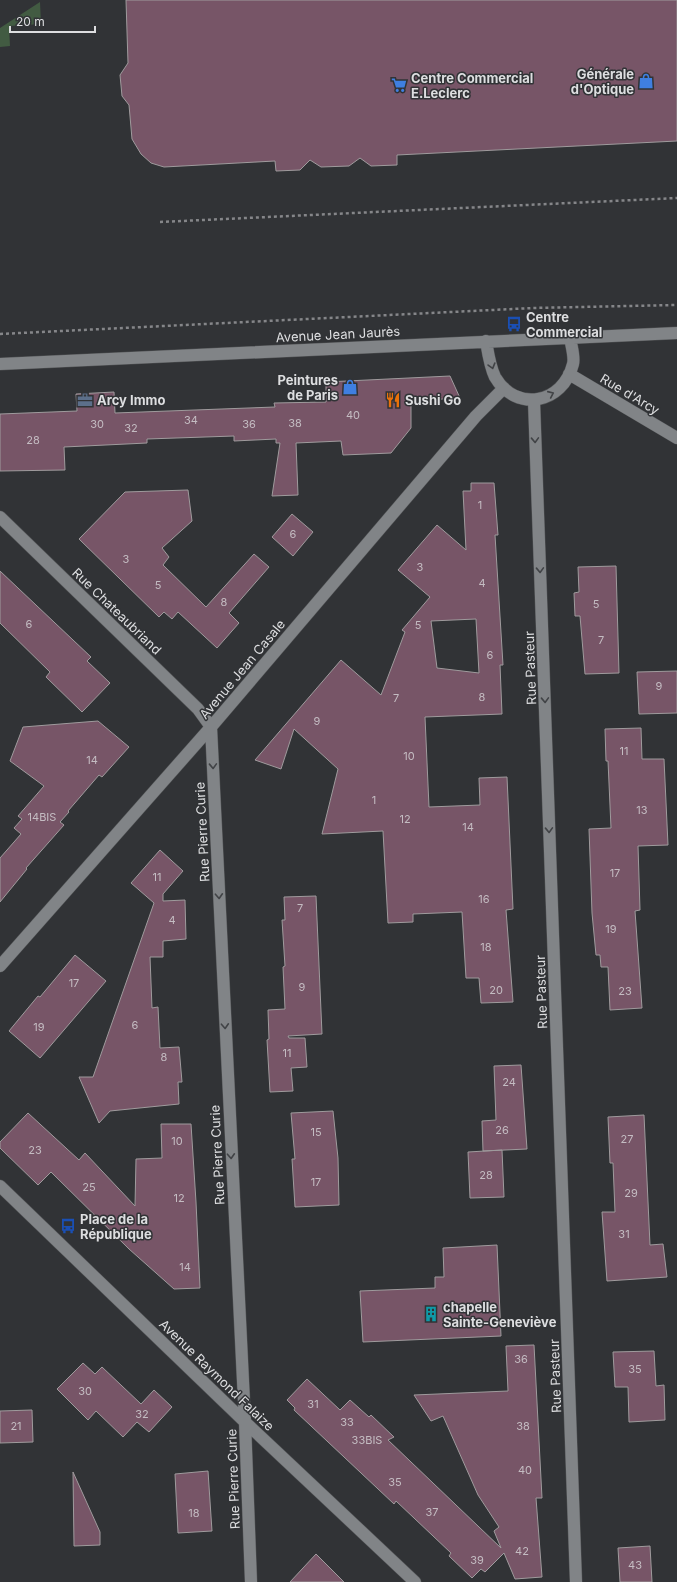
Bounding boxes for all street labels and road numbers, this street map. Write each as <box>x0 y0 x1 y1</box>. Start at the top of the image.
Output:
street label: Avenue Jean Jaurès <box>275 323 401 345</box>
street label: Rue d'Arcy <box>597 370 663 418</box>
street label: Rue Chateaubriand <box>69 564 165 658</box>
street label: Avenue Jean Casale <box>196 616 288 722</box>
street label: Rue Pasteur <box>521 631 539 705</box>
street label: Rue Pierre Curie <box>191 781 213 883</box>
street label: Rue Pasteur <box>532 955 550 1029</box>
street label: Rue Pierre Curie <box>206 1104 228 1206</box>
street label: Avenue Raymond Falaize <box>156 1316 278 1434</box>
street label: Rue Pasteur <box>546 1339 564 1413</box>
street label: Rue Pierre Curie <box>223 1429 243 1529</box>

